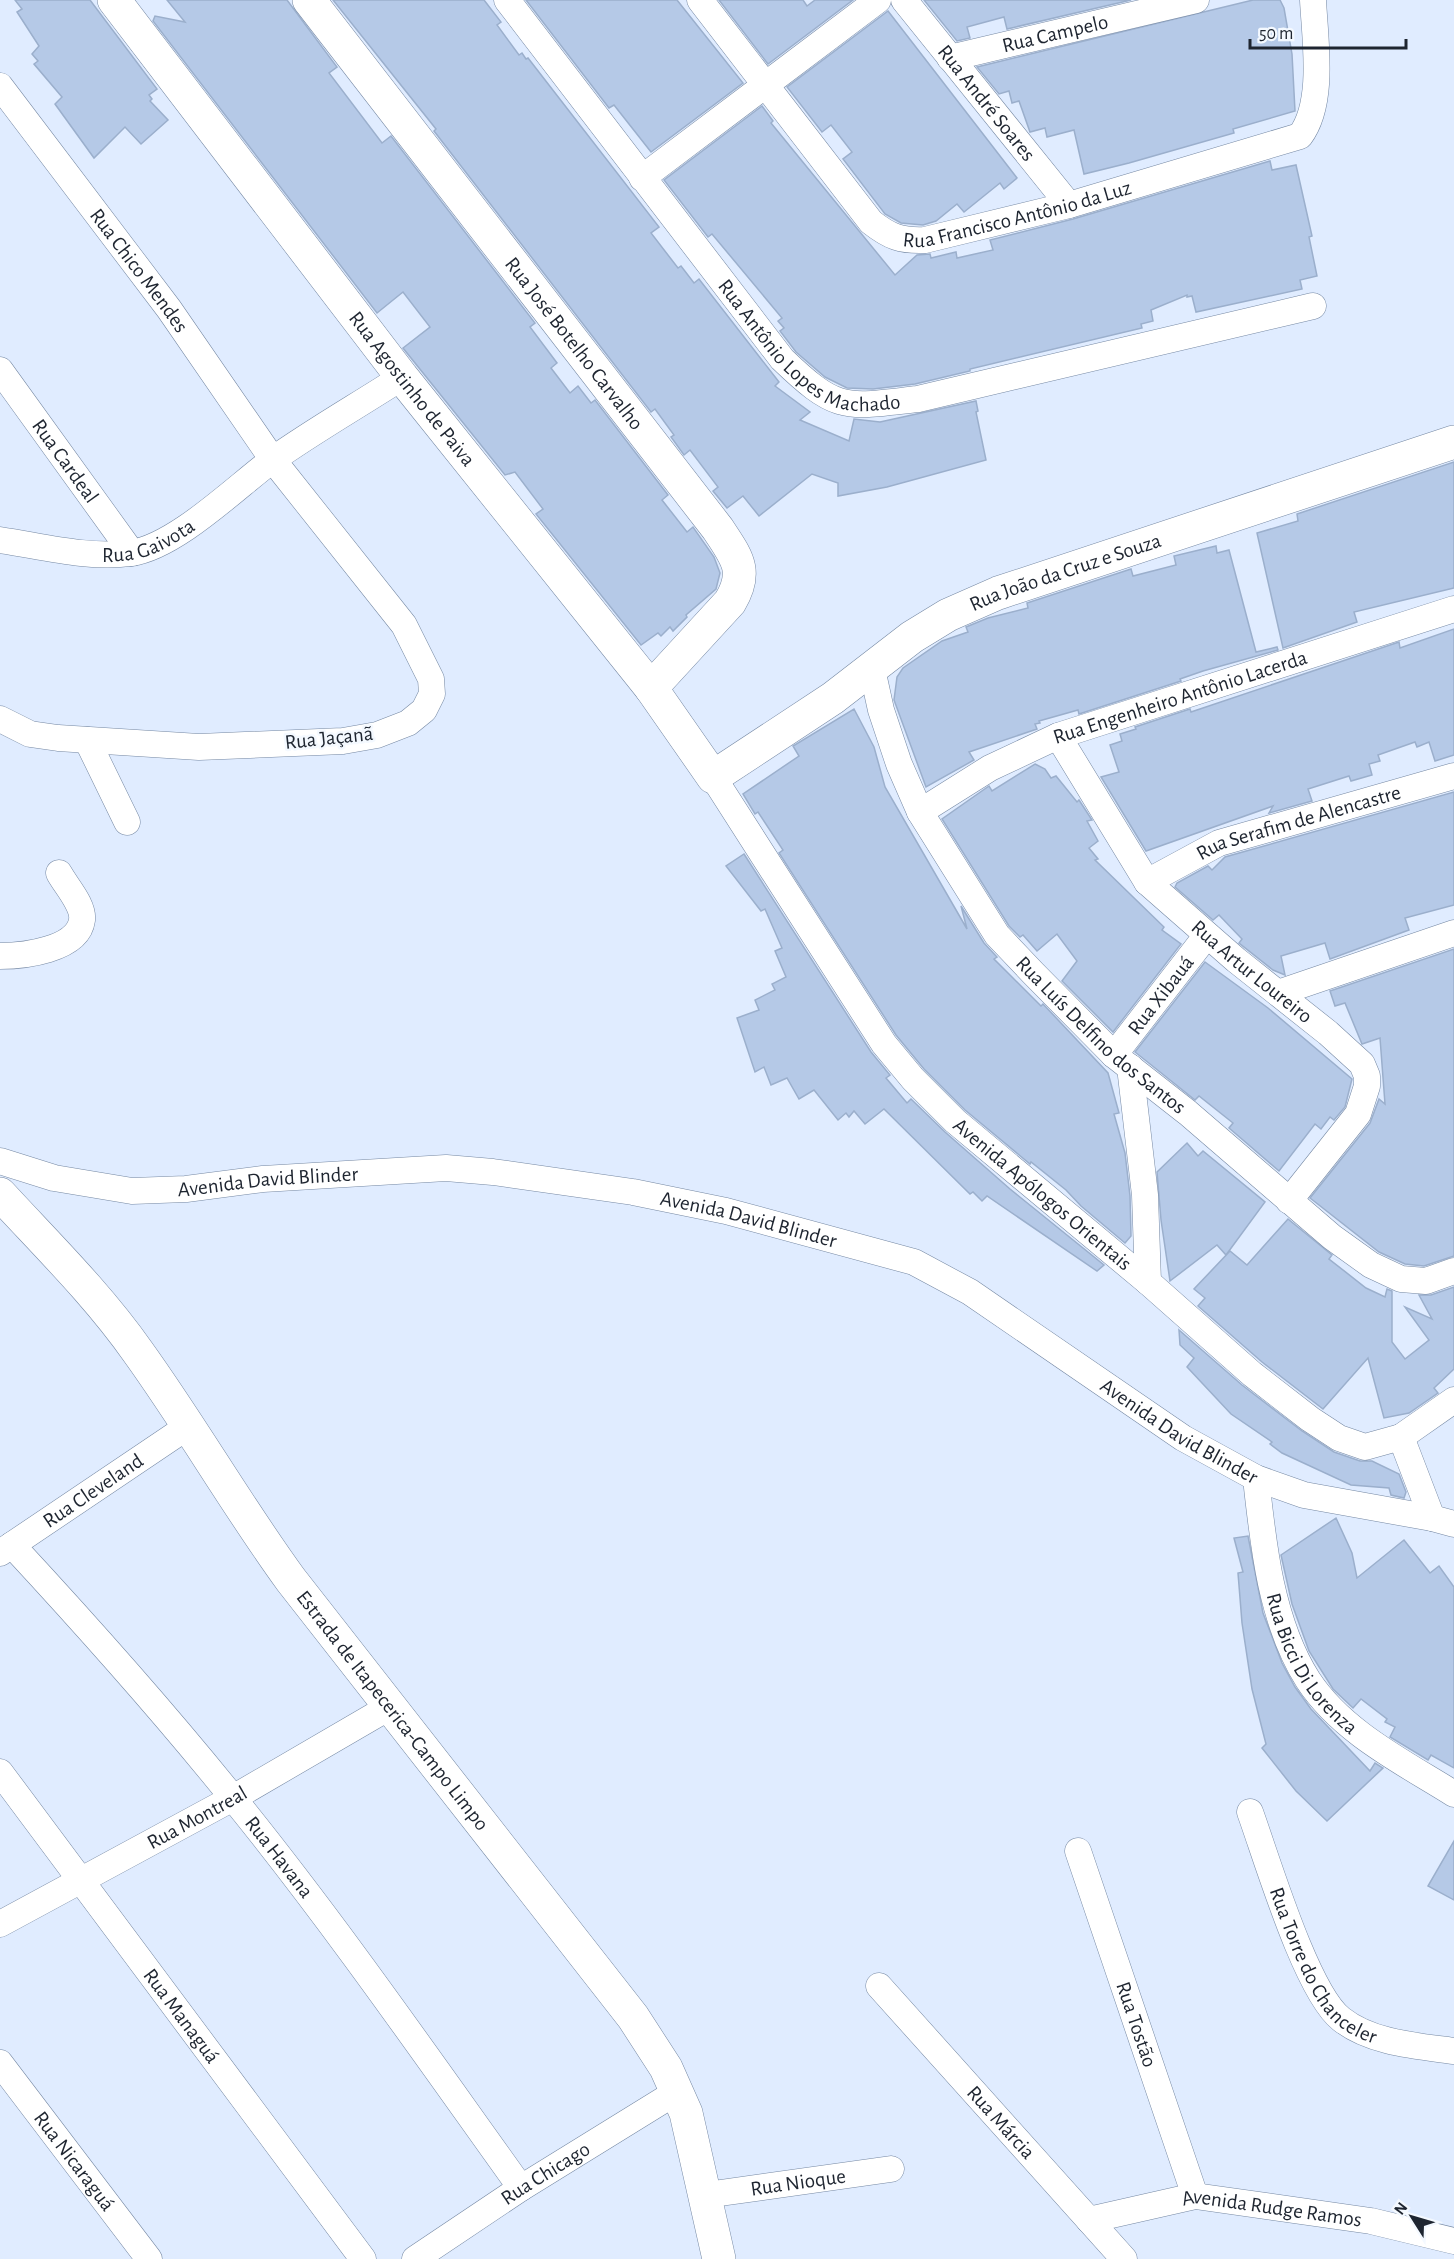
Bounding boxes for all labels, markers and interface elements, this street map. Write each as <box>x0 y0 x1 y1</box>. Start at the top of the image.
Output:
street label: Rua Campelo <box>1000 11 1110 56</box>
scale bar <box>1250 12 1406 50</box>
text: 50 m <box>1259 25 1293 43</box>
street label: Rua André Soares <box>934 41 1040 165</box>
street label: Rua Francisco Antônio da Luz <box>902 177 1134 251</box>
street label: Rua Chico Mendes <box>86 204 192 336</box>
street label: Rua José Botelho Carvalho <box>501 253 648 434</box>
street label: Rua Antônio Lopes Machado <box>714 275 901 415</box>
street label: Rua Agostinho de Paiva <box>345 307 480 470</box>
street label: Rua Cardeal <box>28 415 103 507</box>
street label: Rua Gaivota <box>102 515 198 565</box>
street label: Rua João da Cruz e Souza <box>966 529 1164 615</box>
street label: Rua Engenheiro Antônio Lacerda <box>1050 646 1310 747</box>
street label: Rua Jaçanã <box>284 723 375 753</box>
street label: Rua Serafim de Alencastre <box>1193 781 1403 864</box>
street label: Rua Artur Loureiro <box>1188 916 1316 1027</box>
street label: Rua Xibauá <box>1124 951 1198 1038</box>
street label: Rua Luís Delfino dos Santos <box>1012 952 1190 1118</box>
street label: Avenida Apólogos Orientais <box>949 1114 1136 1274</box>
street label: Avenida David Blinder <box>177 1163 359 1200</box>
street label: Avenida David Blinder <box>658 1187 839 1251</box>
street label: Avenida David Blinder <box>1097 1374 1262 1488</box>
street label: Rua Cleveland <box>39 1449 147 1531</box>
street label: Estrada de Itapecerica-Campo Limpo <box>293 1586 493 1834</box>
street label: Rua Bicci Di Lorenza <box>1263 1591 1362 1738</box>
street label: Rua Montreal <box>144 1782 251 1853</box>
street label: Rua Havana <box>241 1812 318 1902</box>
street label: Rua Torre do Chanceler <box>1266 1885 1380 2047</box>
street label: Rua Managuá <box>140 1964 224 2067</box>
street label: Rua Tostão <box>1113 1979 1161 2070</box>
street label: Rua Márcia <box>963 2081 1040 2163</box>
street label: Rua Nicaraguá <box>30 2107 119 2215</box>
street label: Rua Chicago <box>497 2138 593 2209</box>
street label: Rua Nioque <box>749 2165 847 2199</box>
street label: Avenida Rudge Ramos <box>1179 2185 1363 2230</box>
north arrow <box>1382 2187 1442 2247</box>
text: N <box>1391 2199 1411 2218</box>

